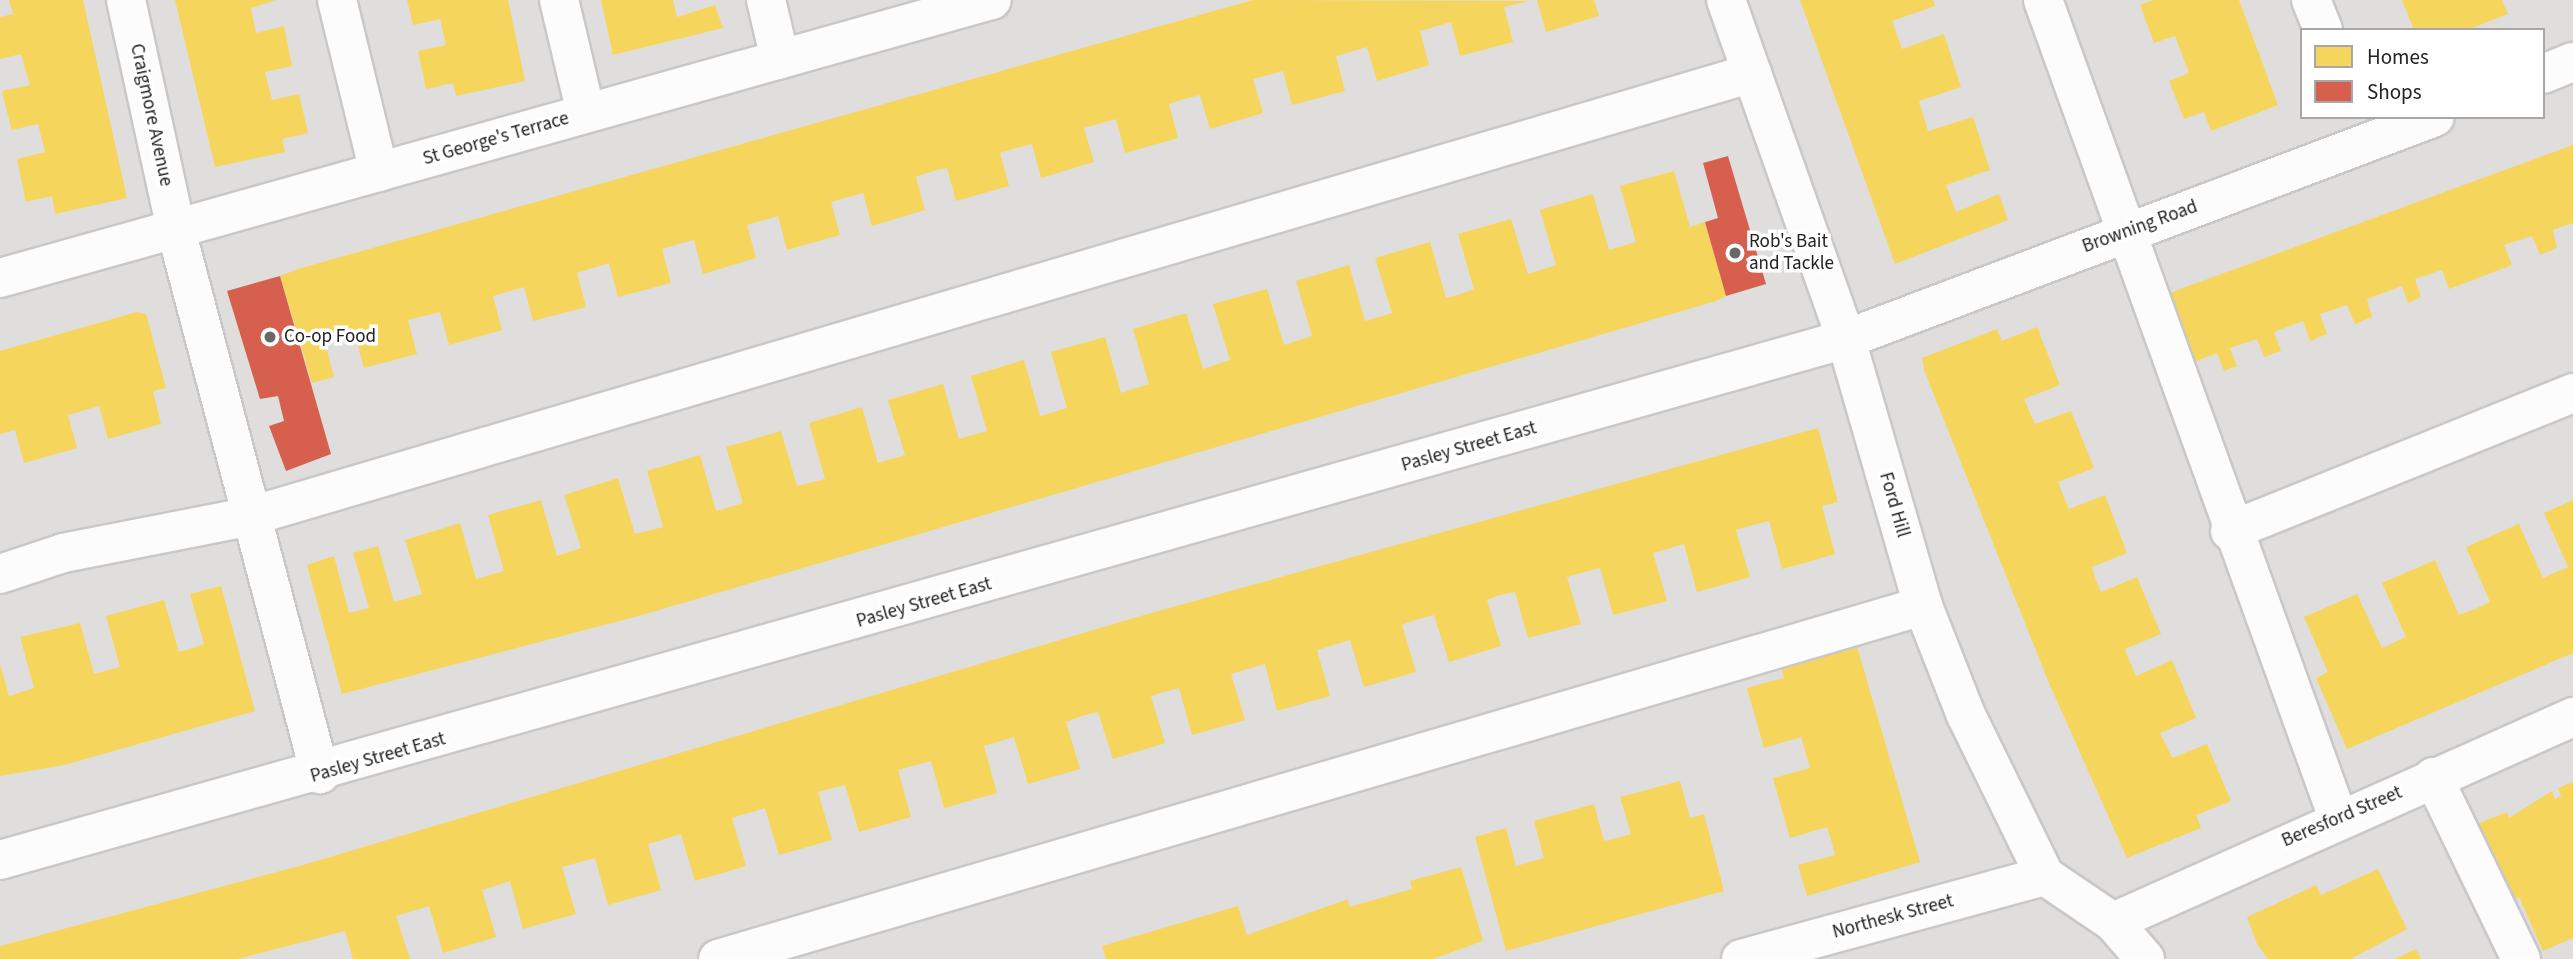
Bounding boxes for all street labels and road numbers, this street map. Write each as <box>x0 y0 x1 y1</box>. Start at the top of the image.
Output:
street label: Craigmore Avenue <box>125 42 177 188</box>
street label: St George's Terrace <box>420 107 572 171</box>
street label: Browning Road <box>2079 196 2201 258</box>
street label: Pasley Street East <box>1399 417 1539 477</box>
street label: Ford Hill <box>1874 470 1914 540</box>
street label: Pasley Street East <box>854 573 994 633</box>
street label: Pasley Street East <box>308 728 448 788</box>
street label: Beresford Street <box>2278 781 2406 853</box>
street label: Northesk Street <box>1830 890 1956 944</box>

